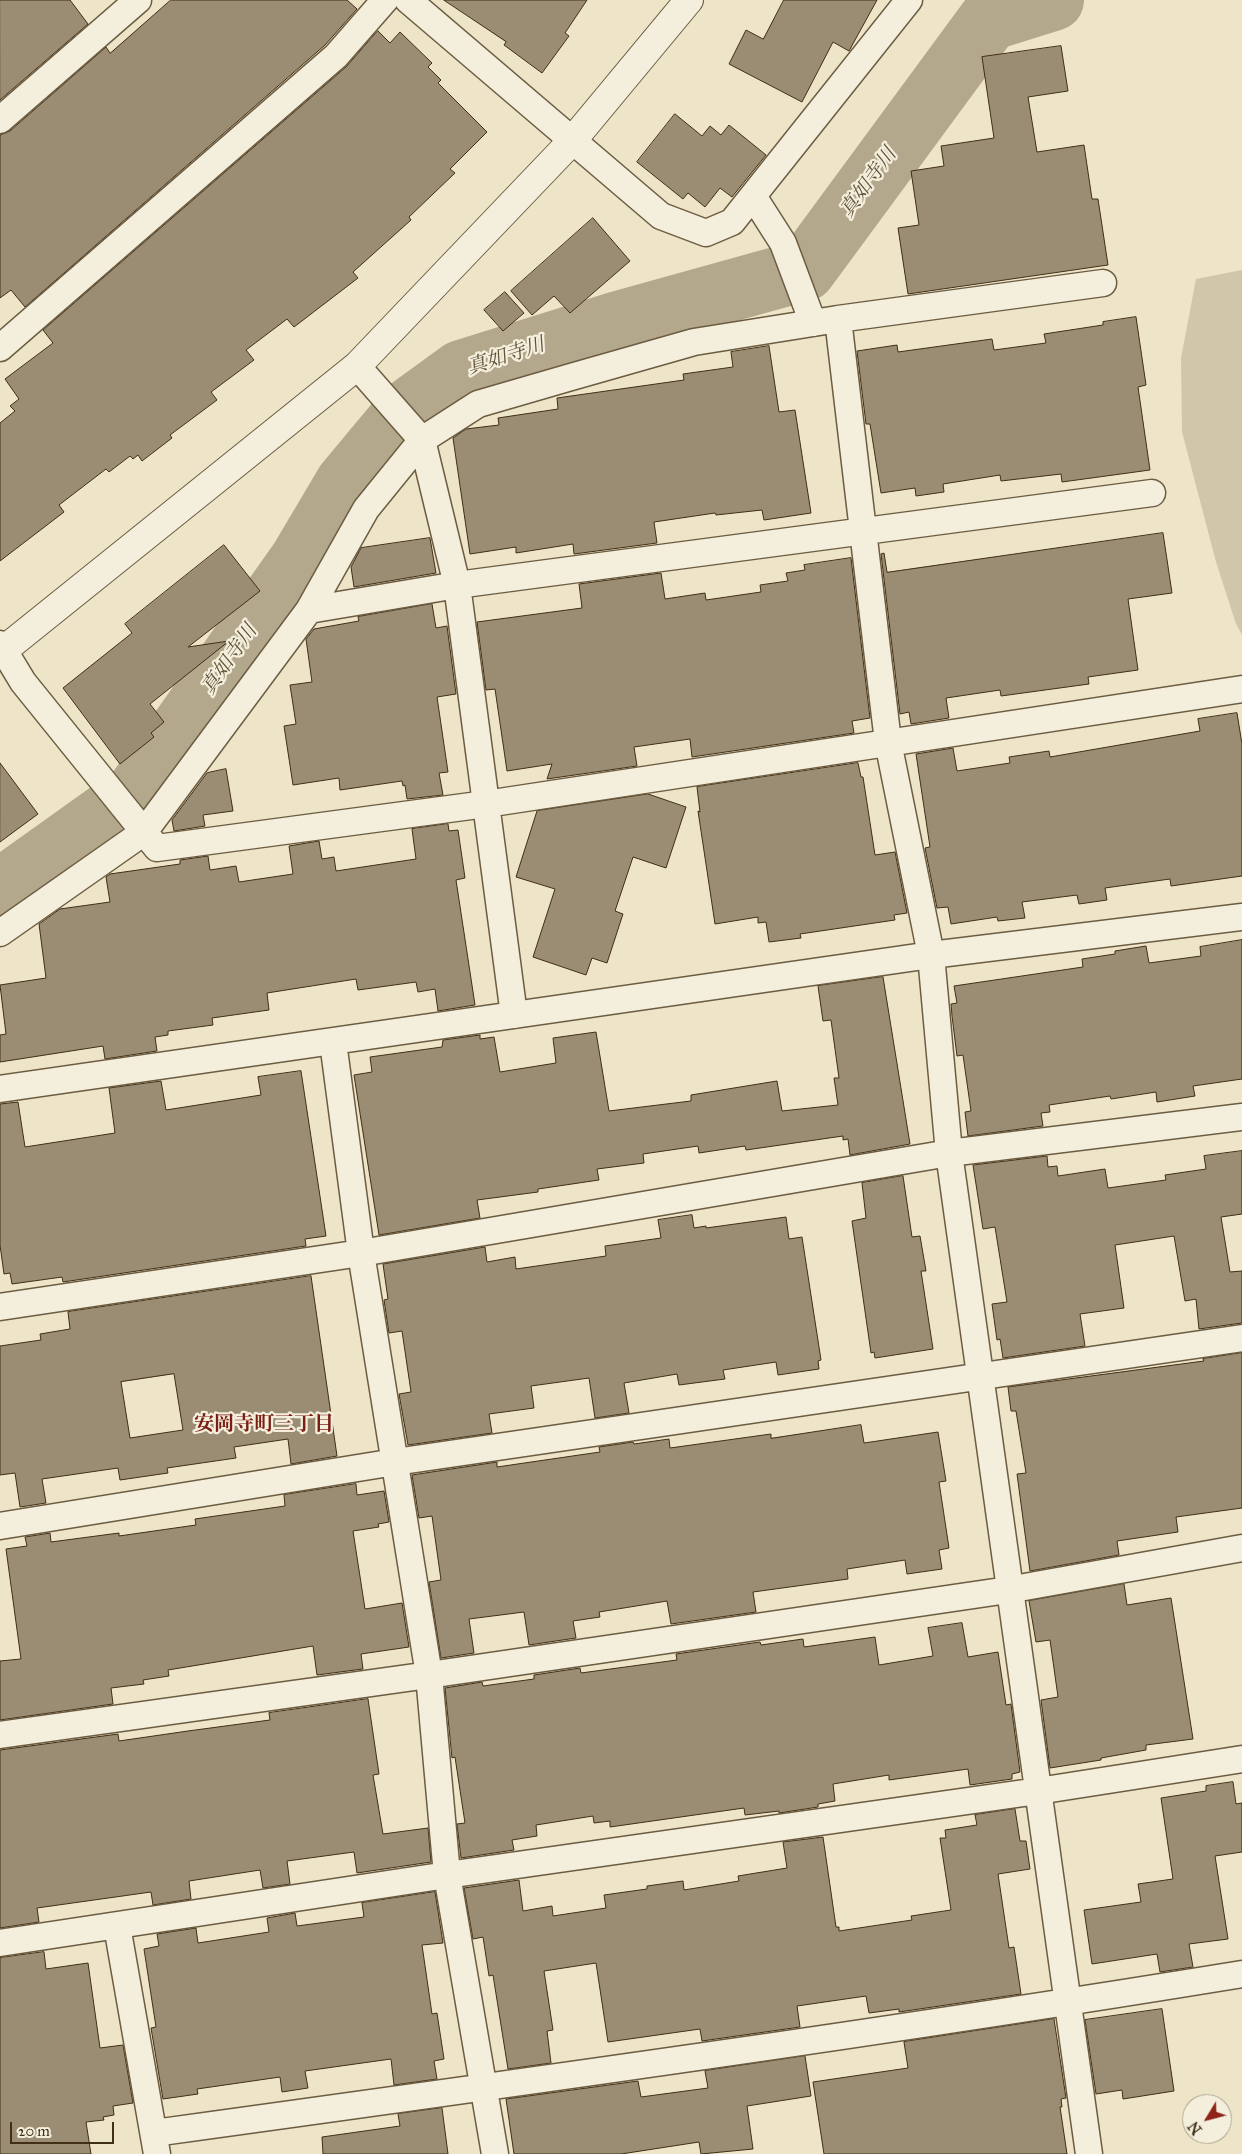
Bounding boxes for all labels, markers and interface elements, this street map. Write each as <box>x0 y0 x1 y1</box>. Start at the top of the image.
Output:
water label: 真如寺川 <box>836 144 902 222</box>
water label: 真如寺川 <box>464 333 548 381</box>
water label: 真如寺川 <box>197 620 263 700</box>
district label: 安岡寺町三丁目 <box>194 1413 334 1437</box>
north arrow <box>1182 2094 1232 2144</box>
scale bar <box>12 2112 116 2144</box>
text: N <box>1185 2118 1206 2138</box>
text: 20 m <box>18 2122 50 2140</box>

